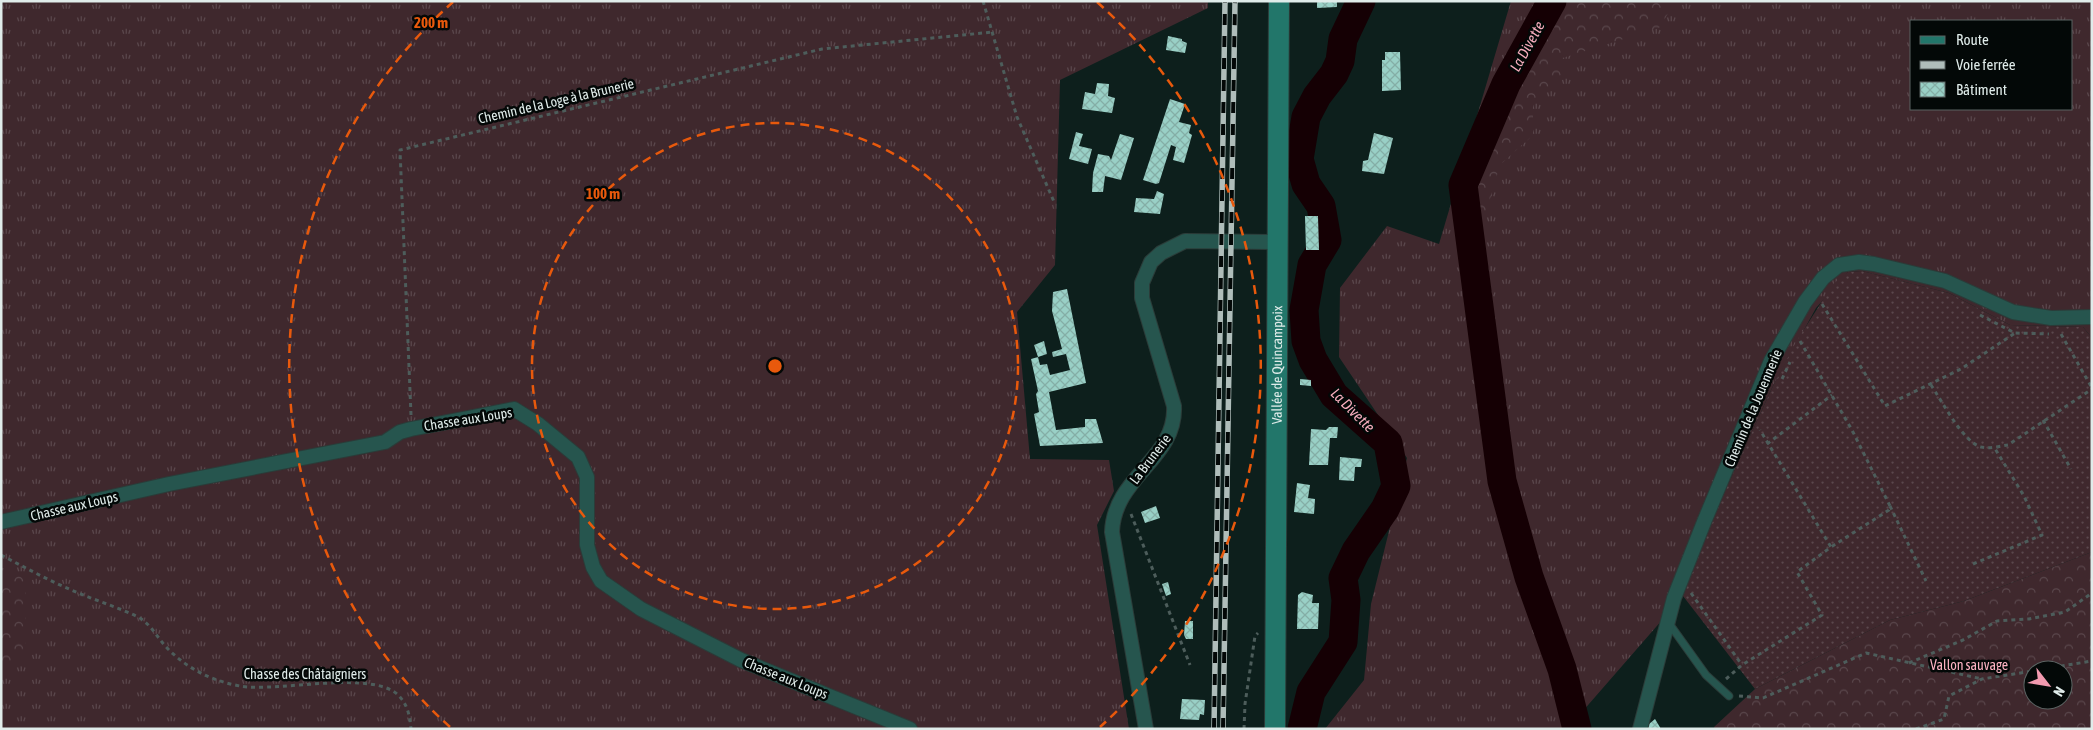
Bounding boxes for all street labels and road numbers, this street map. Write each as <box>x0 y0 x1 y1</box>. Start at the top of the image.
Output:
street label: Chemin de la Loge à la Brunerie <box>477 75 635 127</box>
street label: Vallée de Quincampoix <box>1269 305 1285 424</box>
street label: Chemin de la Jouennerie <box>1721 347 1785 469</box>
street label: Chasse aux Loups <box>423 404 513 434</box>
street label: La Brunerie <box>1126 431 1174 487</box>
street label: Chasse aux Loups <box>29 488 119 524</box>
street label: Chasse aux Loups <box>742 654 830 702</box>
street label: Chasse des Châtaigniers <box>244 666 366 682</box>

